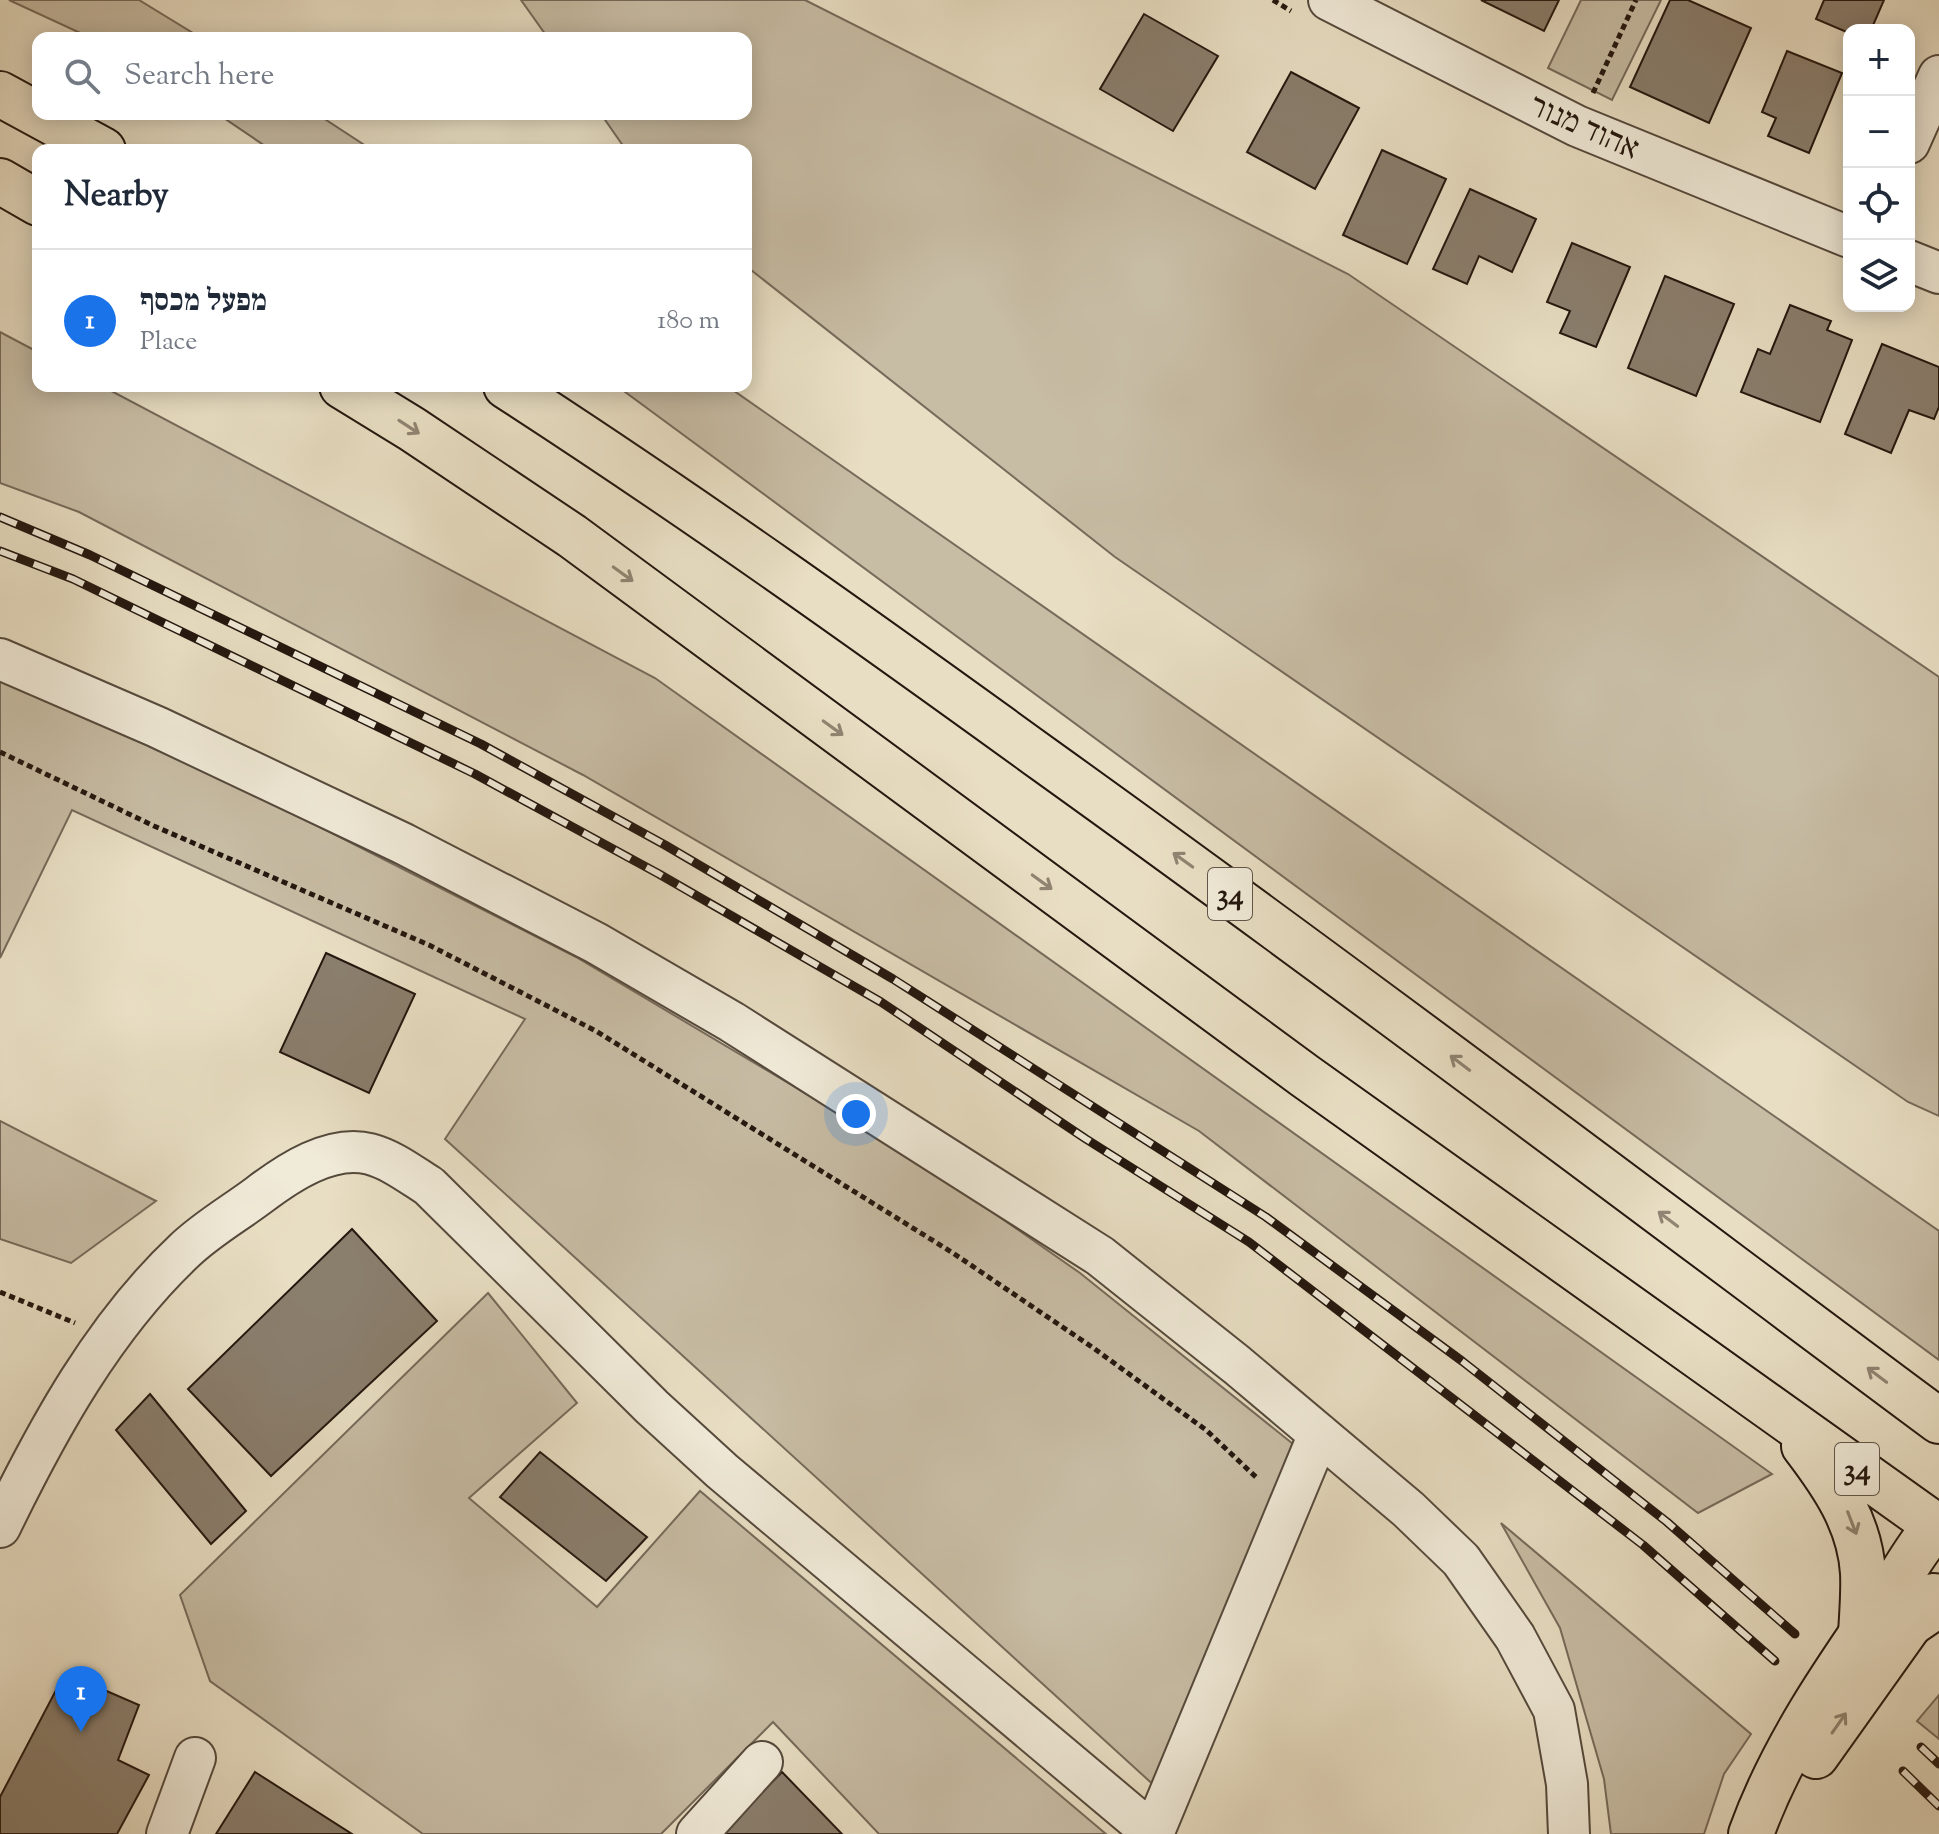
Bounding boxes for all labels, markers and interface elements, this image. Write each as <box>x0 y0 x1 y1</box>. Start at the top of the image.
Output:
map controls <box>1843 24 1915 312</box>
button: + <box>1843 24 1915 96</box>
search box <box>32 32 752 120</box>
icon: search <box>60 54 104 98</box>
text: Search here <box>124 55 274 98</box>
street label: אהוד מנור <box>1521 84 1646 173</box>
button: − <box>1843 96 1915 168</box>
button: locate <box>1843 168 1915 240</box>
text: Nearby <box>64 172 169 221</box>
button: layers <box>1843 240 1915 312</box>
text: מפעל מכסף <box>140 281 267 324</box>
text: 1 <box>86 303 94 340</box>
text: 180 m <box>657 303 720 340</box>
text: Place <box>140 324 197 361</box>
one-way arrow <box>397 420 420 436</box>
one-way arrow <box>612 565 633 582</box>
one-way arrow <box>821 720 843 736</box>
one-way arrow <box>1173 851 1194 868</box>
road number: 34 <box>1208 868 1252 920</box>
one-way arrow <box>1031 873 1052 890</box>
one-way arrow <box>1450 1055 1471 1072</box>
your location <box>836 1094 876 1134</box>
one-way arrow <box>1658 1211 1680 1227</box>
one-way arrow <box>1866 1366 1888 1383</box>
road number: 34 <box>1835 1443 1879 1495</box>
one-way arrow <box>1845 1510 1860 1535</box>
pin: 1 <box>55 1666 107 1732</box>
one-way arrow <box>1831 1713 1847 1735</box>

